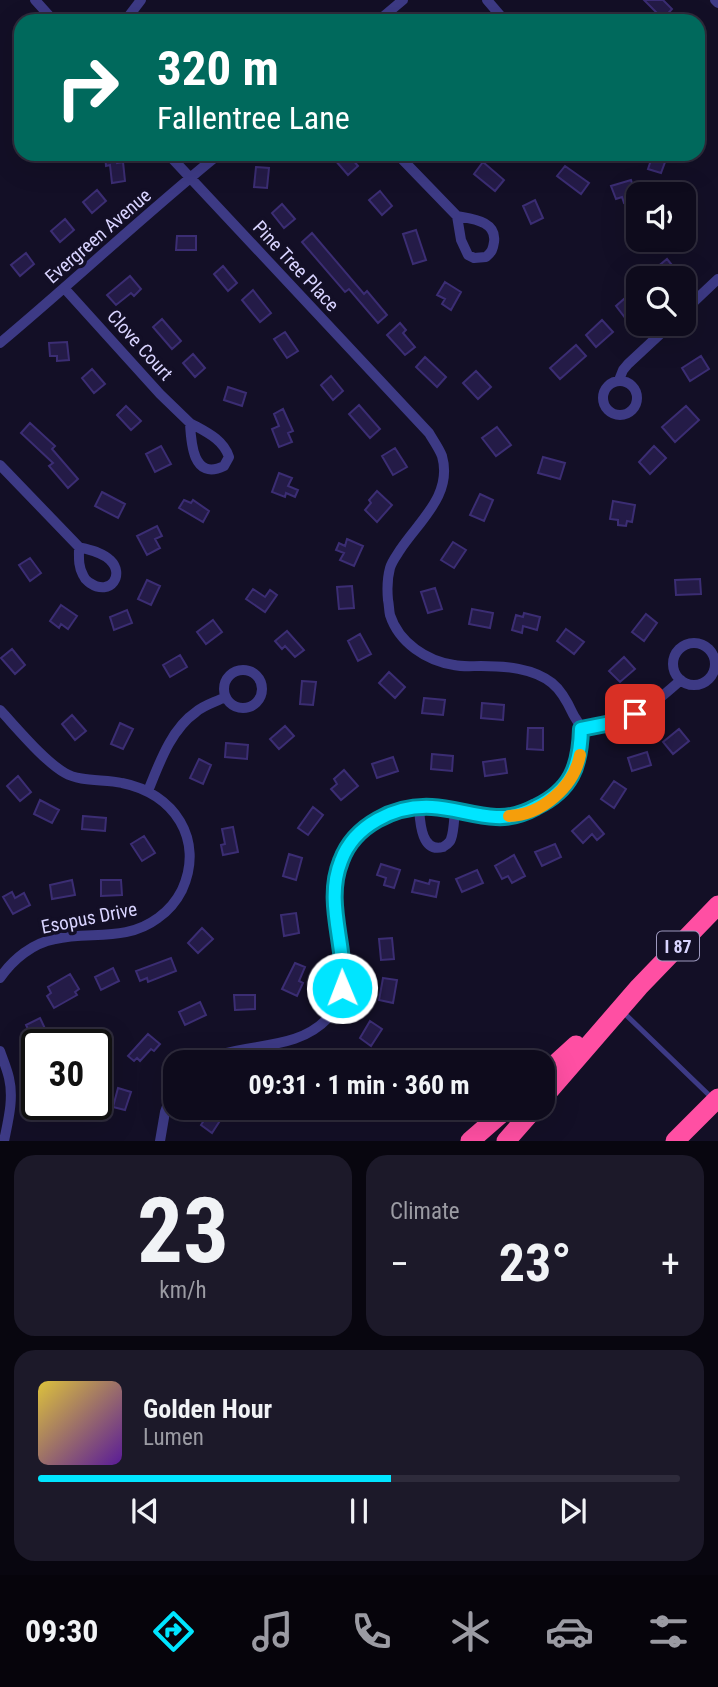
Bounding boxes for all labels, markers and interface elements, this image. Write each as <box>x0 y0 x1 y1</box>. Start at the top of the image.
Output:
text: 320 m <box>157 40 279 97</box>
icon: right <box>42 42 133 133</box>
text: Fallentree Lane <box>157 99 350 137</box>
map controls <box>626 182 696 336</box>
button: sound <box>626 182 696 252</box>
street label: Evergreen Avenue <box>40 184 156 288</box>
street label: Pine Tree Place <box>248 216 344 316</box>
button: search <box>626 266 696 336</box>
street label: Clove Court <box>102 305 178 385</box>
pin <box>605 684 665 744</box>
icon: arrive <box>616 695 654 733</box>
street label: Esopus Drive <box>39 897 139 939</box>
road number: I 87 <box>657 931 699 960</box>
position arrow <box>305 951 379 1025</box>
speed limit sign: 30 <box>21 1029 112 1120</box>
text: 09:31 · 1 min · 360 m <box>249 1070 469 1100</box>
text: 23 <box>137 1178 229 1284</box>
text: Climate <box>390 1198 460 1225</box>
text: 23° <box>499 1233 571 1294</box>
text: − <box>390 1242 409 1286</box>
text: + <box>661 1242 680 1286</box>
text: km/h <box>159 1277 207 1304</box>
text: Golden Hour <box>143 1394 272 1424</box>
text: Lumen <box>143 1424 204 1451</box>
icon: previous <box>126 1492 164 1530</box>
icon: pause <box>340 1492 378 1530</box>
icon: next <box>554 1492 592 1530</box>
icon: directions <box>149 1607 198 1656</box>
icon: music <box>248 1607 297 1656</box>
icon: phone <box>347 1607 396 1656</box>
icon: climate <box>446 1607 495 1656</box>
icon: car <box>545 1607 594 1656</box>
icon: filters <box>644 1607 693 1656</box>
text: 09:30 <box>25 1612 98 1650</box>

